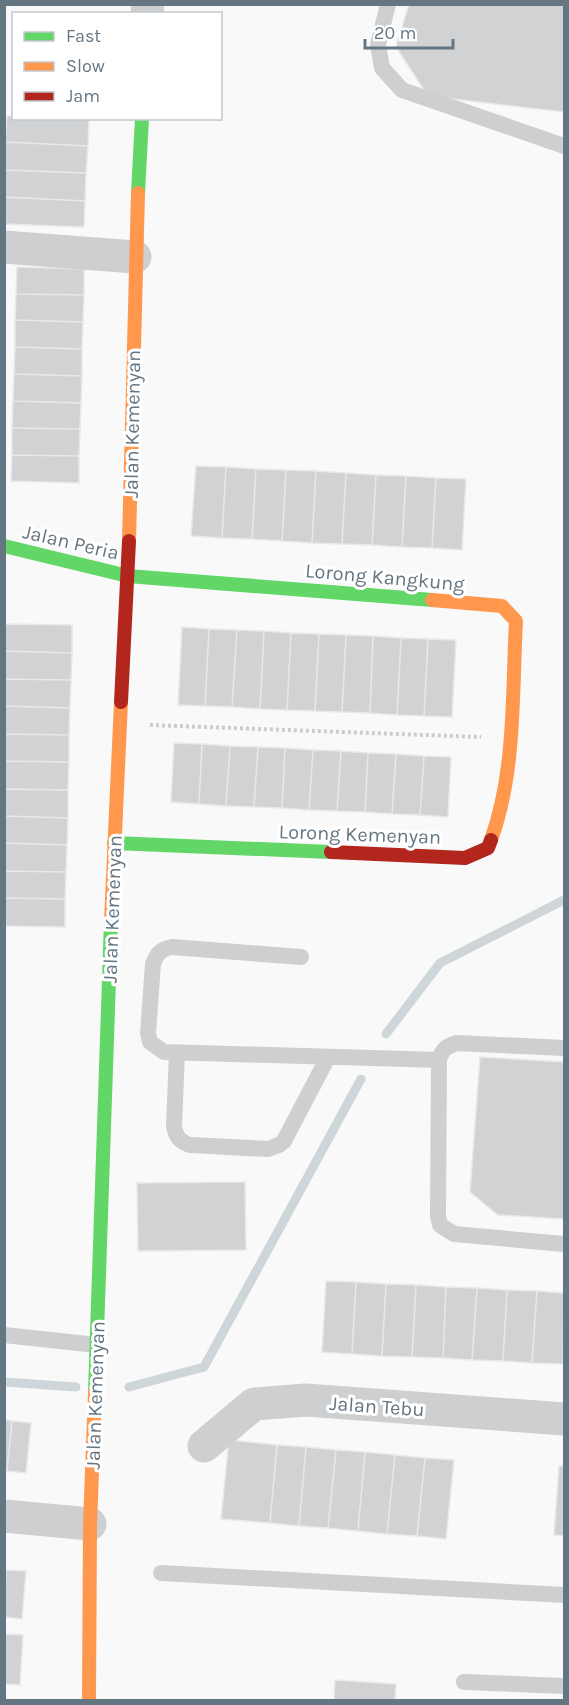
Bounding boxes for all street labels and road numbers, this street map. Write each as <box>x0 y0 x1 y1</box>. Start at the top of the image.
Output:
street label: Jalan Kemenyan <box>120 350 145 498</box>
street label: Jalan Peria <box>21 520 121 565</box>
street label: Lorong Kangkung <box>304 559 466 596</box>
street label: Lorong Kemenyan <box>278 820 442 849</box>
street label: Jalan Kemenyan <box>98 834 127 984</box>
street label: Jalan Kemenyan <box>81 1320 110 1470</box>
street label: Jalan Tebu <box>329 1392 425 1421</box>

